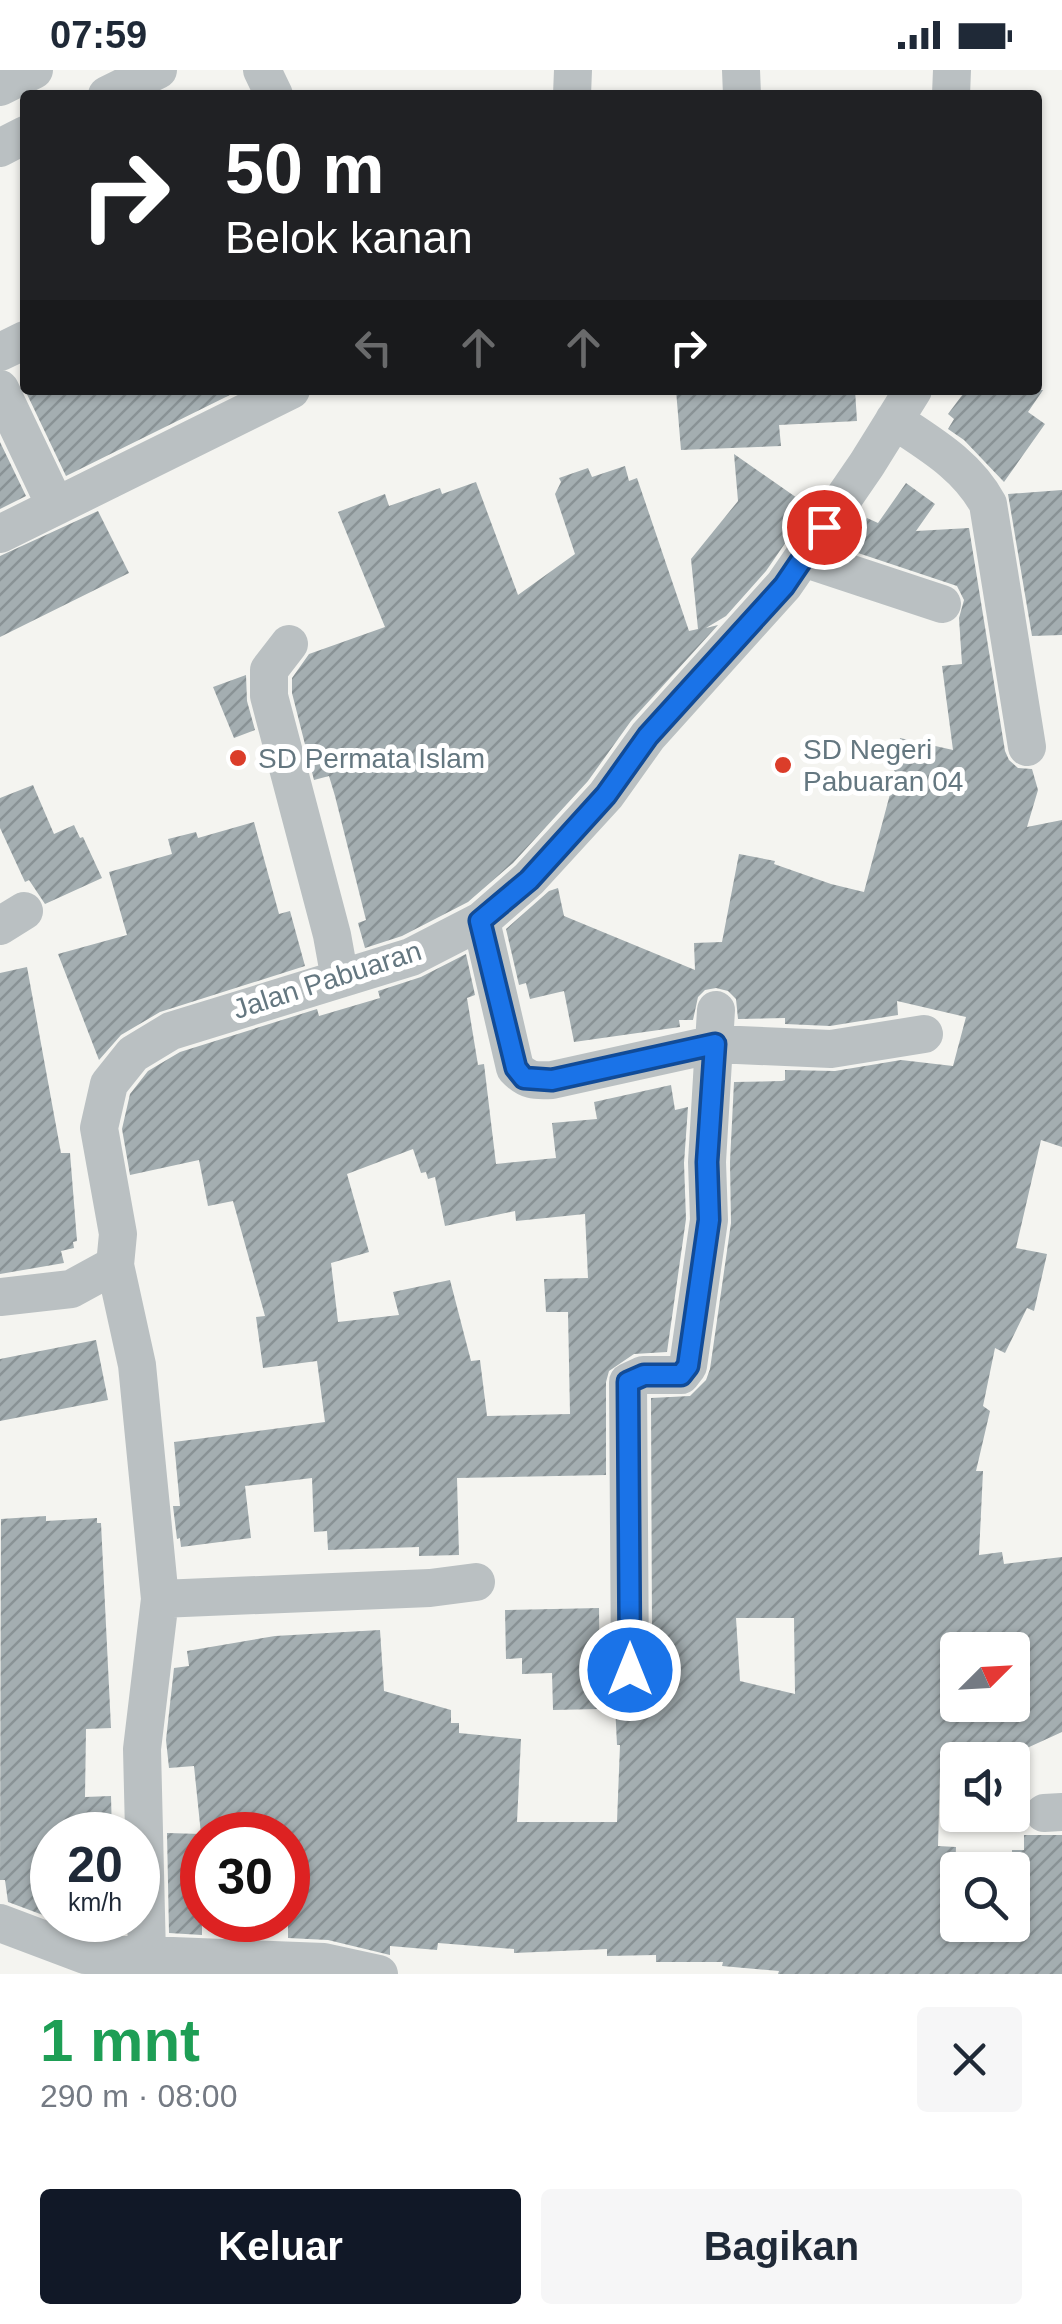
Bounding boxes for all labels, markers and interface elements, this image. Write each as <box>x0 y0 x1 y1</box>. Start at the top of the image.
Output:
text: 07:59 <box>50 14 147 56</box>
icon: right <box>60 130 190 260</box>
text: 50 m <box>225 130 385 208</box>
text: Belok kanan <box>225 212 473 263</box>
icon: left <box>346 320 401 375</box>
icon: ahead <box>451 320 506 375</box>
icon: ahead <box>556 320 611 375</box>
icon: right <box>661 320 716 375</box>
pin <box>782 485 867 570</box>
icon: arrive <box>797 500 852 555</box>
place label: SD Negeri Pabuaran 04 <box>803 734 963 797</box>
place label: SD Permata Islam <box>258 743 485 774</box>
marker: SD Permata Islam <box>227 747 249 769</box>
marker: SD Negeri Pabuaran 04 <box>772 754 794 776</box>
street label: Jalan Pabuaran <box>229 935 425 1025</box>
position arrow <box>578 1618 682 1722</box>
north arrow <box>940 1632 1030 1722</box>
map controls <box>940 1632 1030 1942</box>
button: sound <box>940 1742 1030 1832</box>
speed limit sign: 30 <box>180 1812 310 1942</box>
text: 20 <box>67 1837 123 1893</box>
button: search <box>940 1852 1030 1942</box>
text: km/h <box>68 1888 122 1916</box>
text: 1 mnt <box>40 2007 200 2074</box>
button: close <box>917 2007 1022 2112</box>
text: 290 m · 08:00 <box>40 2078 237 2114</box>
button: Keluar <box>40 2189 521 2304</box>
button: Bagikan <box>541 2189 1022 2304</box>

